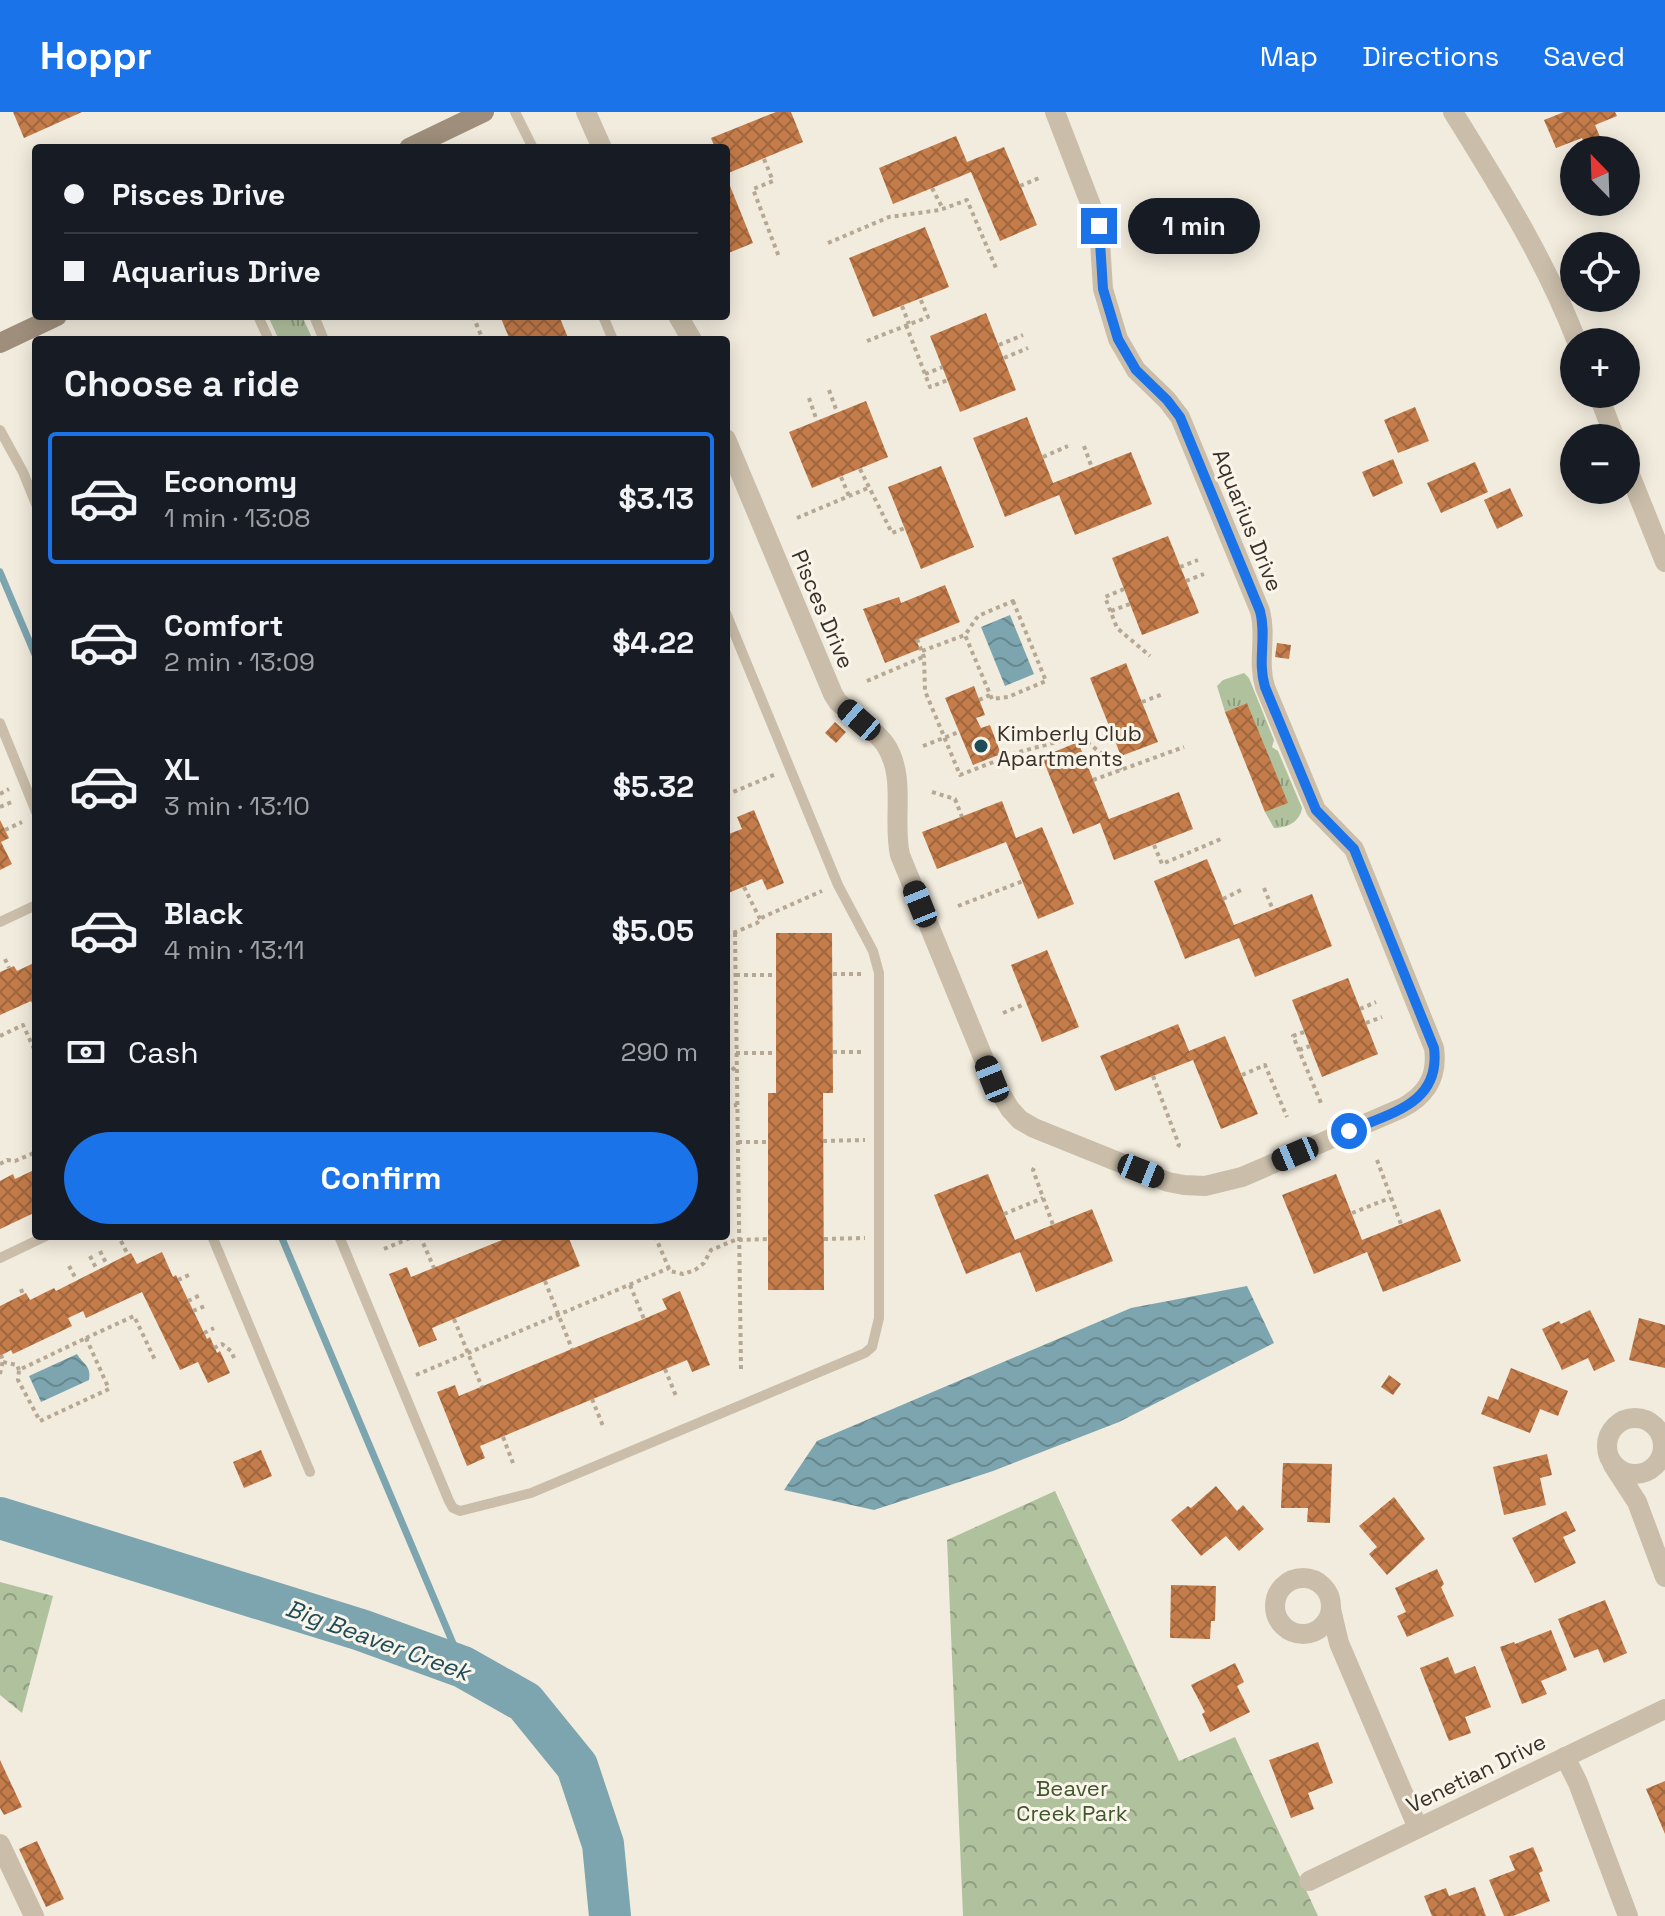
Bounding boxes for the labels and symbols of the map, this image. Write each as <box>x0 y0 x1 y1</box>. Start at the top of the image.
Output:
north arrow <box>1560 136 1640 216</box>
callout: 1 min <box>1127 198 1259 254</box>
route end <box>1081 208 1117 244</box>
street label: Aquarius Drive <box>1207 445 1289 595</box>
street label: Pisces Drive <box>785 545 861 673</box>
car <box>833 695 885 745</box>
place label: Kimberly Club Apartments <box>997 719 1142 772</box>
marker: Kimberly Club Apartments <box>972 737 990 755</box>
car <box>900 877 940 931</box>
car <box>972 1052 1012 1106</box>
route start <box>1331 1113 1367 1149</box>
car <box>1268 1134 1322 1174</box>
car <box>1114 1151 1168 1191</box>
water label: Big Beaver Creek <box>282 1592 477 1689</box>
street label: Venetian Drive <box>1402 1727 1550 1819</box>
park label: Beaver Creek Park <box>1016 1774 1128 1827</box>

